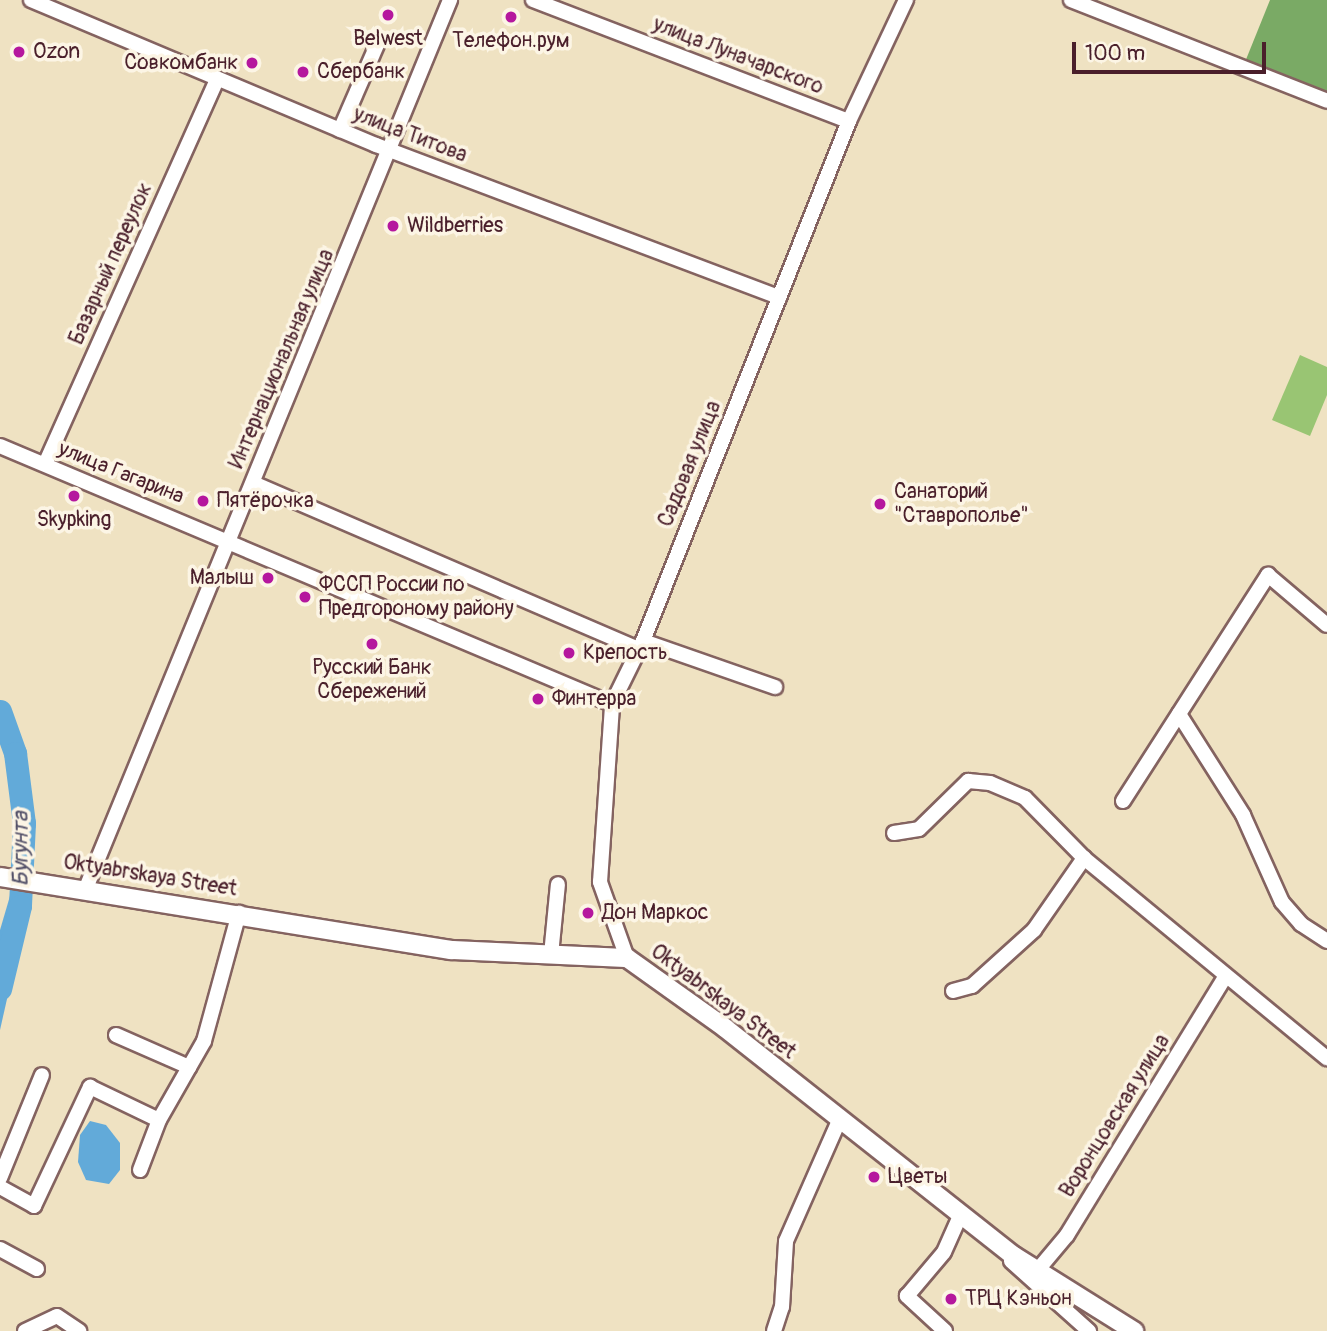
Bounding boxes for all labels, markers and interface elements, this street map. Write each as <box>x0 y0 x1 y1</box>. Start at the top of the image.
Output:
marker: Belwest <box>380 7 396 23</box>
marker: Телефон.рум <box>503 9 519 25</box>
street label: улица Луначарского <box>649 12 827 100</box>
place label: Belwest <box>353 26 423 52</box>
place label: Телефон.рум <box>452 28 570 54</box>
scale bar <box>1075 28 1269 72</box>
place label: Ozon <box>33 39 80 65</box>
text: 100 m <box>1085 40 1145 67</box>
marker: Ozon <box>11 44 27 60</box>
place label: Совкомбанк <box>124 50 238 76</box>
marker: Совкомбанк <box>244 55 260 71</box>
place label: Сбербанк <box>317 59 405 85</box>
marker: Сбербанк <box>295 64 311 80</box>
street label: улица Титова <box>350 102 470 168</box>
street label: Базарный переулок <box>64 179 158 349</box>
place label: Wildberries <box>407 213 503 239</box>
marker: Wildberries <box>385 218 401 234</box>
street label: Интернациональная улица <box>224 246 340 472</box>
street label: Садовая улица <box>653 397 727 531</box>
street label: улица Гагарина <box>55 436 187 510</box>
place label: Санаторий "Ставрополье" <box>894 479 1029 529</box>
marker: Skypking <box>66 488 82 504</box>
place label: Пятёрочка <box>217 488 314 514</box>
marker: Пятёрочка <box>195 493 211 509</box>
marker: Санаторий "Ставрополье" <box>872 496 888 512</box>
place label: Skypking <box>37 507 111 533</box>
place label: Малыш <box>190 565 254 591</box>
marker: Малыш <box>260 570 276 586</box>
place label: ФССП России по Предгороному району <box>319 572 514 622</box>
marker: ФССП России по Предгороному району <box>297 589 313 605</box>
marker: Русский Банк Сбережений <box>364 636 380 652</box>
place label: Крепость <box>583 640 668 666</box>
marker: Крепость <box>561 645 577 661</box>
place label: Русский Банк Сбережений <box>312 655 432 705</box>
place label: Финтерра <box>552 686 636 712</box>
marker: Финтерра <box>530 691 546 707</box>
water label: Бугунта <box>7 812 35 886</box>
street label: Oktyabrskaya Street <box>61 850 239 902</box>
place label: Дон Маркос <box>602 900 708 926</box>
marker: Дон Маркос <box>580 905 596 921</box>
street label: Oktyabrskaya Street <box>645 939 801 1065</box>
street label: Воронцовская улица <box>1055 1030 1175 1202</box>
place label: Цветы <box>888 1164 948 1190</box>
marker: Цветы <box>866 1169 882 1185</box>
place label: ТРЦ Кэньон <box>965 1286 1072 1312</box>
marker: ТРЦ Кэньон <box>943 1291 959 1307</box>

